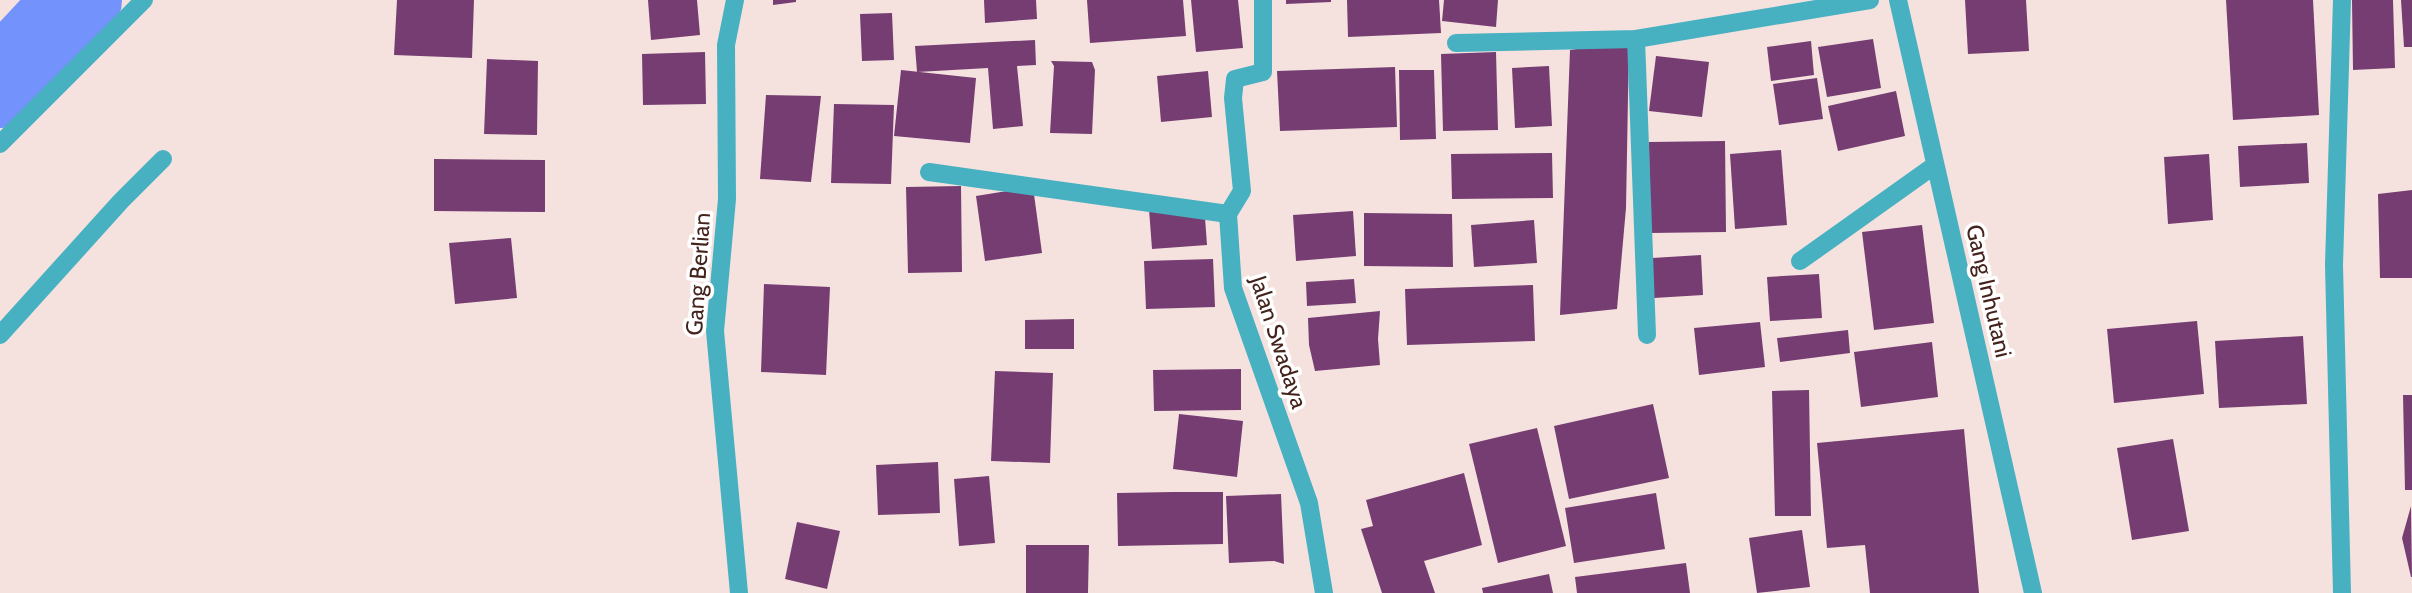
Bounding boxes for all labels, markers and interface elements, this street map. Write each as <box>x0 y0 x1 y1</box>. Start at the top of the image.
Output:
street label: Gang Berlian <box>680 212 716 336</box>
street label: Gang Inhutani <box>1960 222 2018 360</box>
street label: Jalan Swadaya <box>1244 271 1314 412</box>

